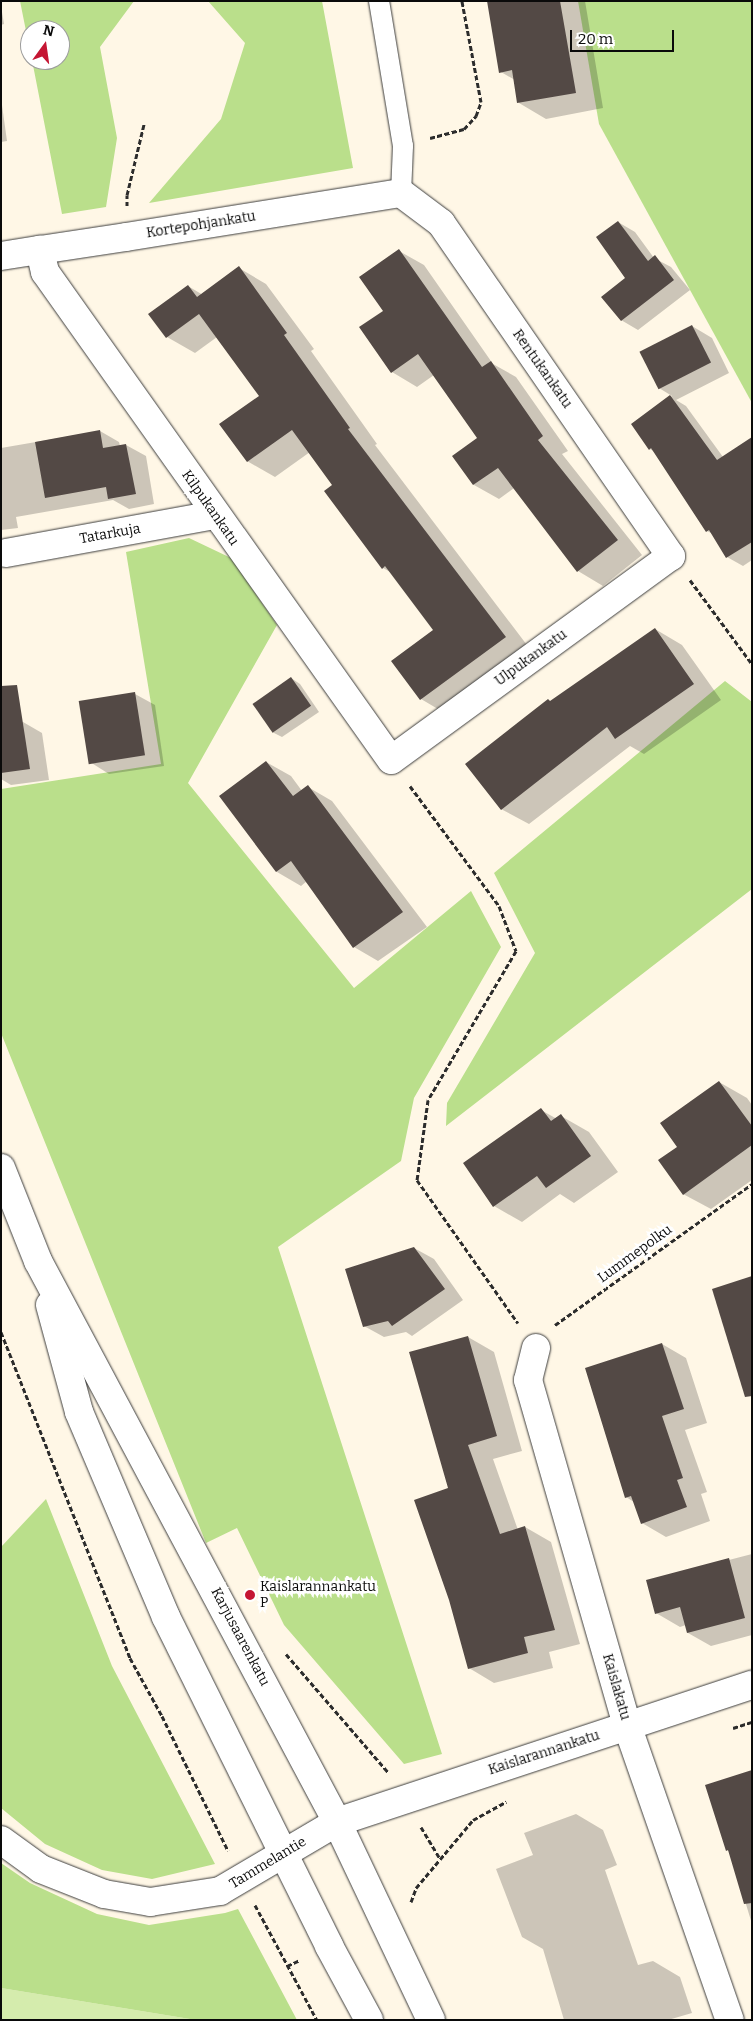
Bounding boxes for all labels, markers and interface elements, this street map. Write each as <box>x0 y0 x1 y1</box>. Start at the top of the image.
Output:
north arrow <box>20 20 70 70</box>
scale bar <box>573 20 677 52</box>
text: N <box>41 21 56 40</box>
text: 20 m <box>578 30 613 48</box>
street label: Kortepohjankatu <box>145 208 257 242</box>
street label: Rentukankatu <box>509 326 575 412</box>
street label: Kilpukankatu <box>178 467 242 549</box>
street label: Tatarkuja <box>78 520 142 548</box>
street label: Ulpukankatu <box>492 626 570 690</box>
street label: Lummepolku <box>595 1222 675 1286</box>
place label: Kaislarannankatu P <box>260 1579 376 1611</box>
street label: Karjusaarenkatu <box>207 1585 273 1689</box>
marker: Kaislarannankatu P <box>244 1589 256 1601</box>
street label: Kaislakatu <box>599 1652 633 1722</box>
street label: Kaislarannankatu <box>486 1727 602 1779</box>
street label: Tammelantie <box>227 1833 309 1893</box>

